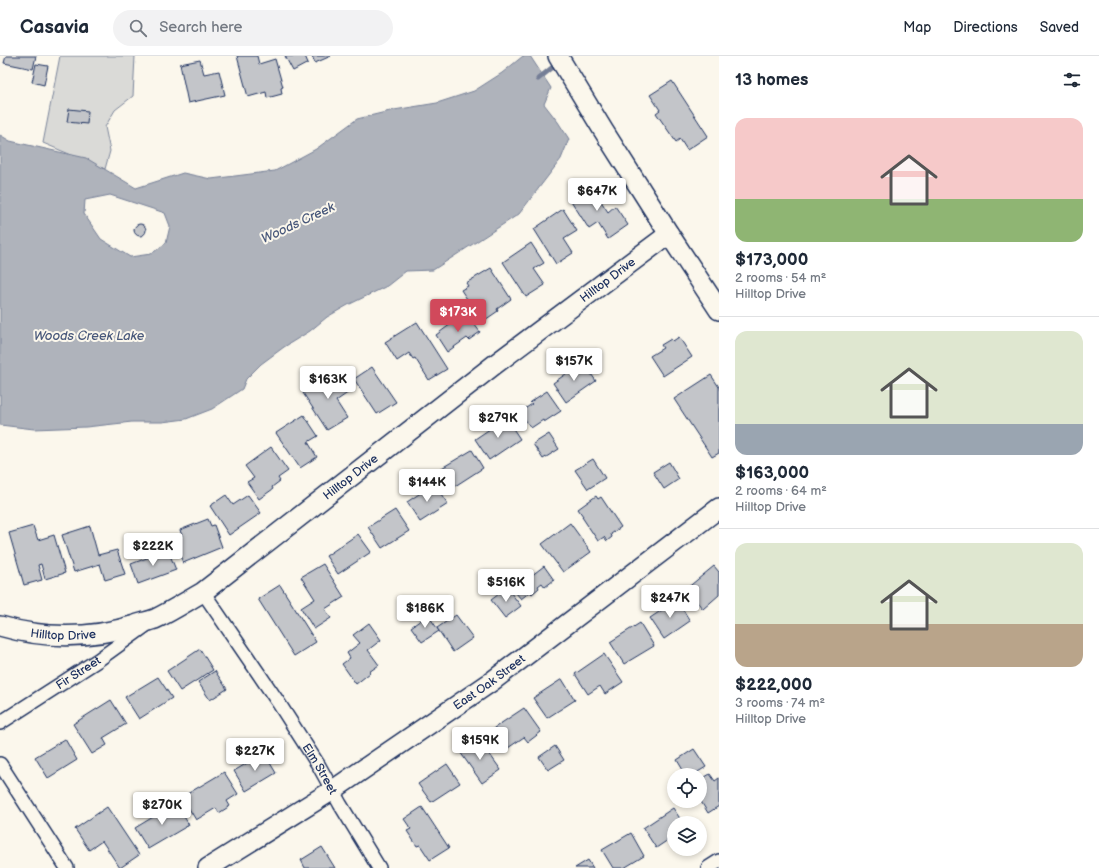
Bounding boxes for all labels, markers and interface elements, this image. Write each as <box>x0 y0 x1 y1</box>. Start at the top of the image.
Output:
search box <box>113 10 393 46</box>
text: Casavia <box>20 16 89 39</box>
icon: search <box>127 17 149 39</box>
text: Search here <box>159 18 242 37</box>
text: Map <box>903 19 931 36</box>
text: Directions <box>953 19 1018 36</box>
text: Saved <box>1040 19 1079 36</box>
icon: filters <box>1061 69 1083 91</box>
text: 13 homes <box>735 70 808 90</box>
icon: home <box>873 144 945 216</box>
pin: $647K <box>569 178 625 212</box>
text: $647K <box>577 183 617 199</box>
water label: Woods Creek <box>259 199 338 247</box>
text: $173,000 <box>735 250 808 270</box>
street label: Hilltop Drive <box>577 254 638 306</box>
text: 2 rooms · 54 m² <box>735 270 826 286</box>
text: Hilltop Drive <box>735 286 806 302</box>
pin: $173K <box>430 299 486 333</box>
text: $173K <box>439 304 477 320</box>
water label: Woods Creek Lake <box>34 328 145 344</box>
pin: $157K <box>546 348 602 382</box>
text: $157K <box>555 353 593 369</box>
icon: home <box>873 357 945 429</box>
pin: $163K <box>300 366 356 400</box>
text: $163K <box>309 371 347 387</box>
pin: $279K <box>470 405 526 439</box>
text: $279K <box>478 410 518 426</box>
street label: Hilltop Drive <box>320 451 381 503</box>
text: $163,000 <box>735 463 809 483</box>
pin: $144K <box>399 469 455 503</box>
text: $144K <box>408 474 446 490</box>
text: 2 rooms · 64 m² <box>735 483 827 499</box>
text: Hilltop Drive <box>735 499 806 515</box>
pin: $222K <box>125 533 181 567</box>
text: $222K <box>133 538 173 554</box>
pin: $516K <box>478 569 534 603</box>
icon: home <box>873 569 945 641</box>
text: $516K <box>487 574 525 590</box>
pin: $247K <box>642 585 698 619</box>
text: $247K <box>650 590 690 606</box>
pin: $186K <box>397 595 453 629</box>
text: $186K <box>406 600 444 616</box>
street label: Hilltop Drive <box>29 625 97 643</box>
street label: East Oak Street <box>450 651 528 713</box>
street label: Fir Street <box>53 653 104 693</box>
text: $222,000 <box>735 675 812 695</box>
text: 3 rooms · 74 m² <box>735 695 825 711</box>
text: Hilltop Drive <box>735 711 806 727</box>
pin: $159K <box>452 727 508 761</box>
text: $159K <box>461 732 499 748</box>
pin: $227K <box>227 738 283 772</box>
street label: Elm Street <box>299 741 341 797</box>
text: $227K <box>235 743 275 759</box>
map controls <box>667 768 707 856</box>
button: locate <box>667 768 707 808</box>
pin: $270K <box>134 792 190 826</box>
text: $270K <box>142 797 182 813</box>
button: layers <box>667 816 707 856</box>

